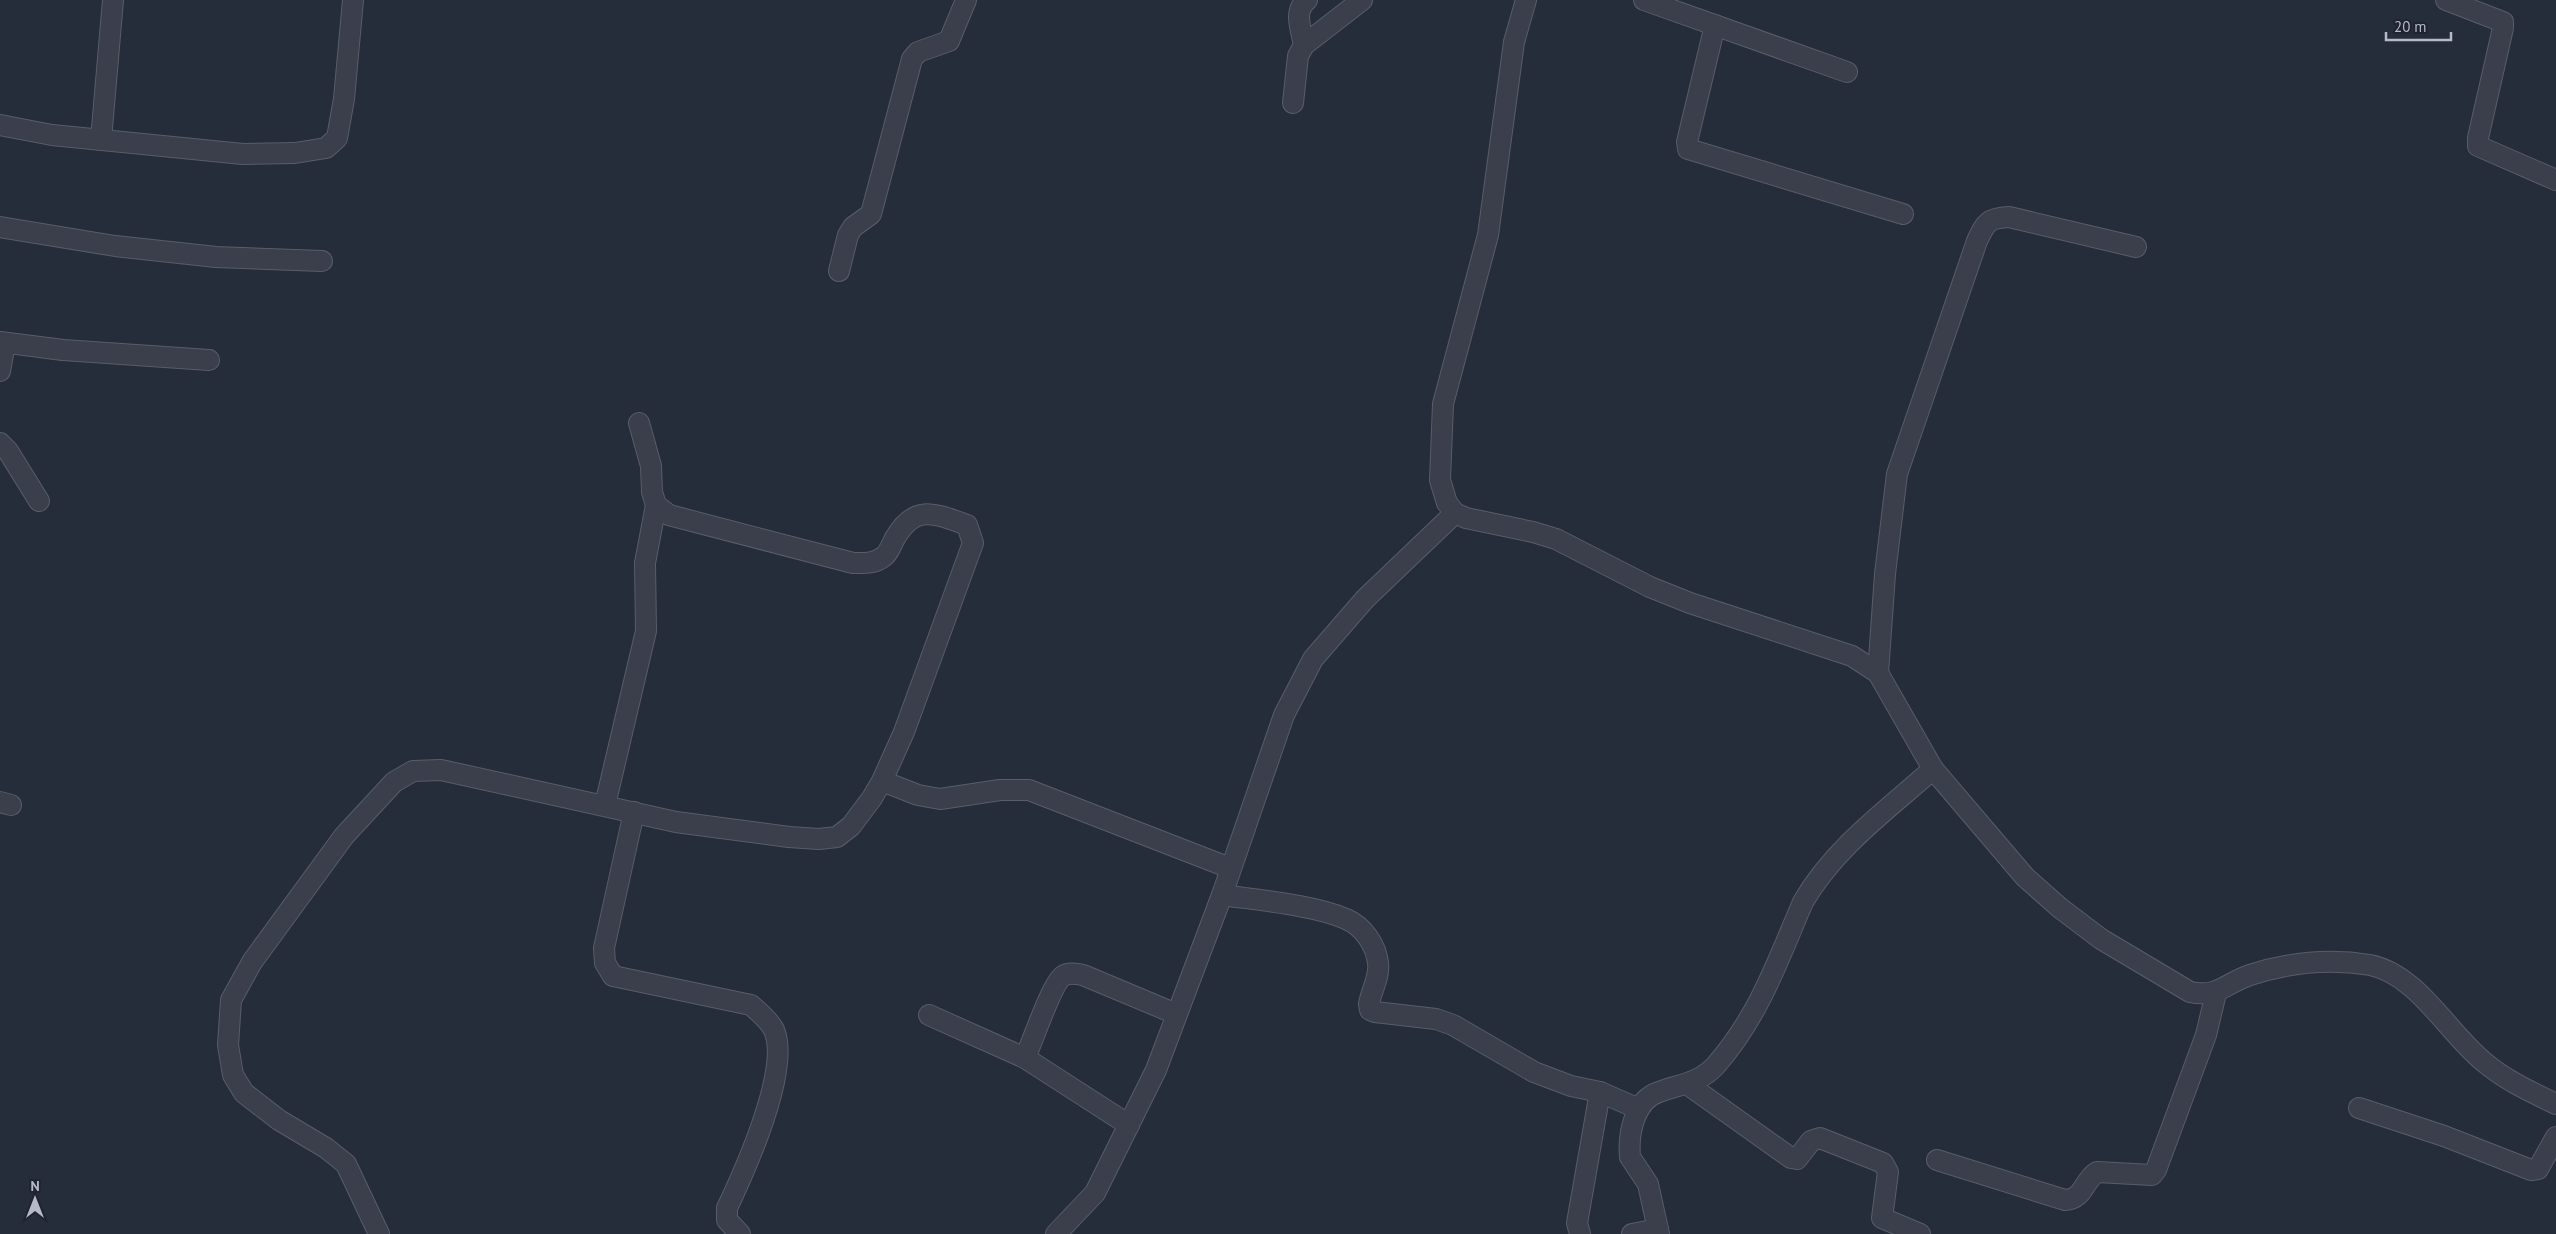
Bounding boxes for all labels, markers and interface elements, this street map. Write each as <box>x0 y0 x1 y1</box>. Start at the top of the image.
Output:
scale bar <box>2386 10 2451 42</box>
text: 20 m <box>2394 17 2427 36</box>
north arrow <box>10 1174 60 1224</box>
text: N <box>30 1177 40 1195</box>

